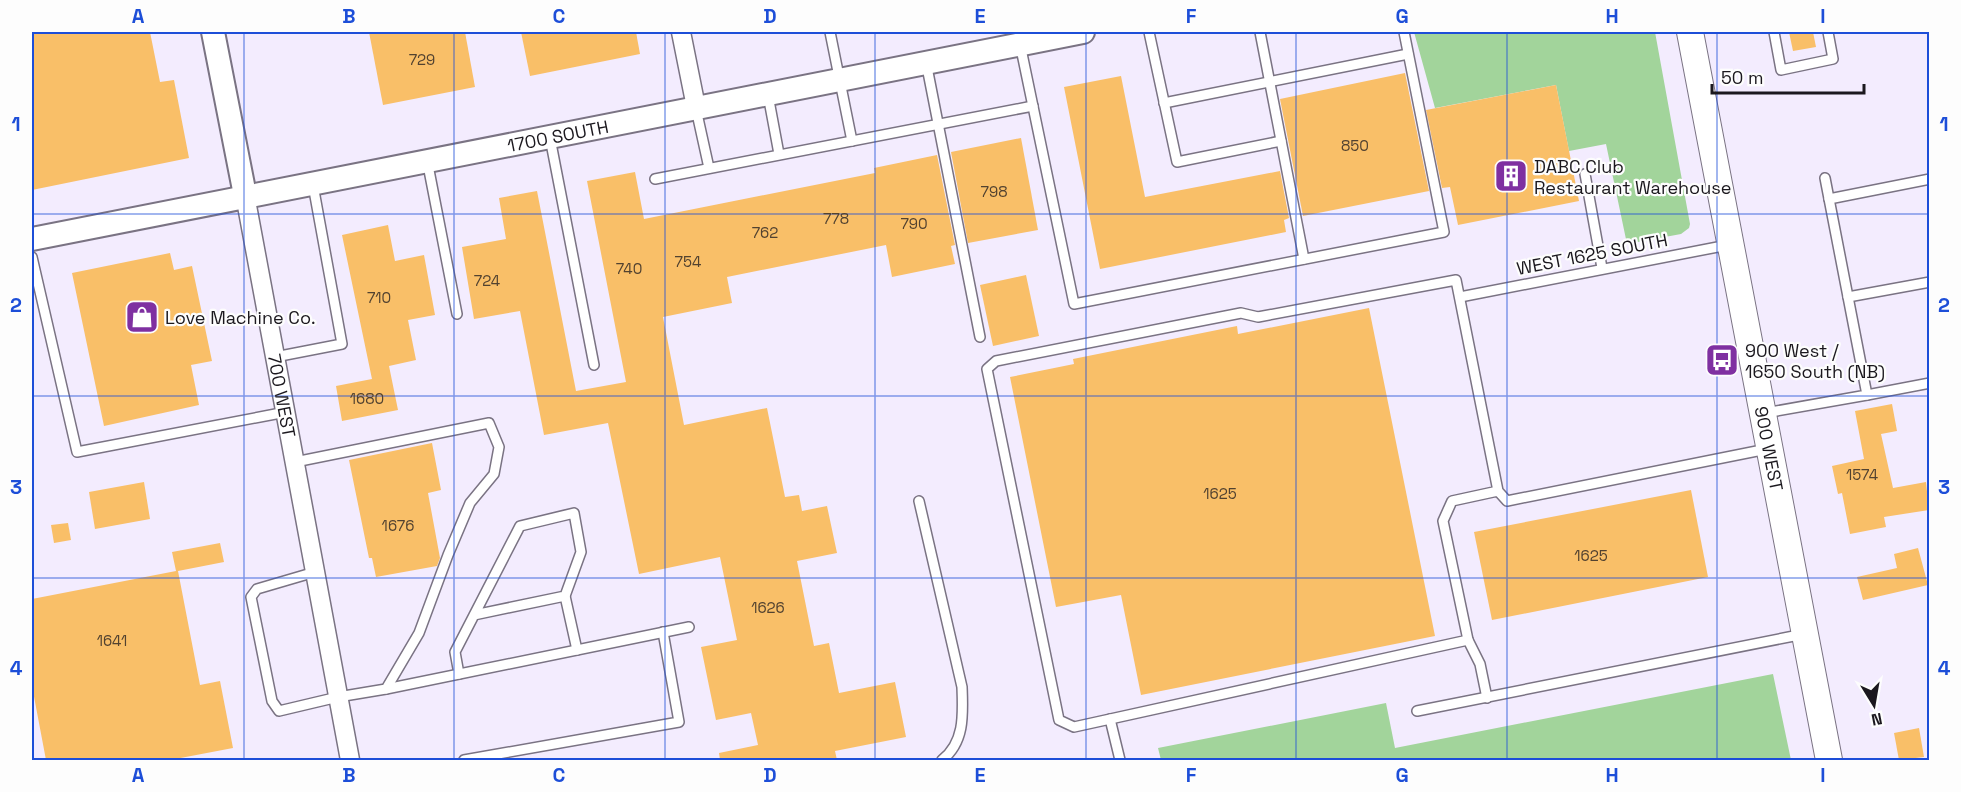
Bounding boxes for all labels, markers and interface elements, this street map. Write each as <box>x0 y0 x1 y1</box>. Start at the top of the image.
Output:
text: A <box>132 3 145 29</box>
text: B <box>342 3 356 29</box>
text: C <box>553 3 566 29</box>
text: D <box>763 3 777 29</box>
text: E <box>974 3 986 29</box>
text: F <box>1186 3 1197 29</box>
text: G <box>1395 3 1409 29</box>
text: H <box>1605 3 1619 29</box>
text: I <box>1820 3 1826 29</box>
house number: 729 <box>409 50 435 69</box>
scale bar <box>1712 57 1864 95</box>
text: 50 m <box>1721 66 1763 89</box>
text: 1 <box>11 111 21 137</box>
text: 1 <box>1939 111 1949 137</box>
street label: 1700 SOUTH <box>505 114 611 157</box>
house number: 850 <box>1341 136 1369 155</box>
place label: DABC Club Restaurant Warehouse <box>1534 155 1731 199</box>
building icon: DABC Club Restaurant Warehouse <box>1493 158 1529 194</box>
house number: 798 <box>981 182 1007 201</box>
house number: 778 <box>823 209 849 228</box>
house number: 790 <box>900 214 928 233</box>
house number: 762 <box>752 223 778 242</box>
street label: WEST 1625 SOUTH <box>1515 228 1669 280</box>
house number: 754 <box>675 252 701 271</box>
house number: 740 <box>616 259 642 278</box>
house number: 724 <box>474 271 500 290</box>
house number: 710 <box>367 288 391 307</box>
text: 2 <box>10 292 22 318</box>
text: 2 <box>1938 292 1950 318</box>
shop icon: Love Machine Co. <box>124 299 160 335</box>
place label: Love Machine Co. <box>165 306 315 329</box>
place label: 900 West / 1650 South (NB) <box>1745 339 1885 383</box>
bus stop icon: 900 West / 1650 South (NB) <box>1704 342 1740 378</box>
street label: 700 WEST <box>263 352 301 440</box>
house number: 1680 <box>350 389 384 408</box>
street label: 900 WEST <box>1750 404 1789 493</box>
house number: 1574 <box>1846 465 1878 484</box>
text: 3 <box>10 474 22 500</box>
text: 3 <box>1938 474 1950 500</box>
house number: 1625 <box>1203 484 1237 503</box>
house number: 1676 <box>382 516 414 535</box>
house number: 1625 <box>1574 546 1608 565</box>
house number: 1626 <box>751 598 785 617</box>
house number: 1641 <box>97 631 127 650</box>
text: 4 <box>10 655 23 681</box>
text: 4 <box>1938 655 1951 681</box>
north arrow <box>1844 675 1904 735</box>
text: N <box>1869 708 1884 731</box>
text: A <box>132 762 145 788</box>
text: B <box>342 762 356 788</box>
text: C <box>553 762 566 788</box>
text: D <box>763 762 777 788</box>
text: E <box>974 762 986 788</box>
text: F <box>1186 762 1197 788</box>
text: G <box>1395 762 1409 788</box>
text: H <box>1605 762 1619 788</box>
text: I <box>1820 762 1826 788</box>

